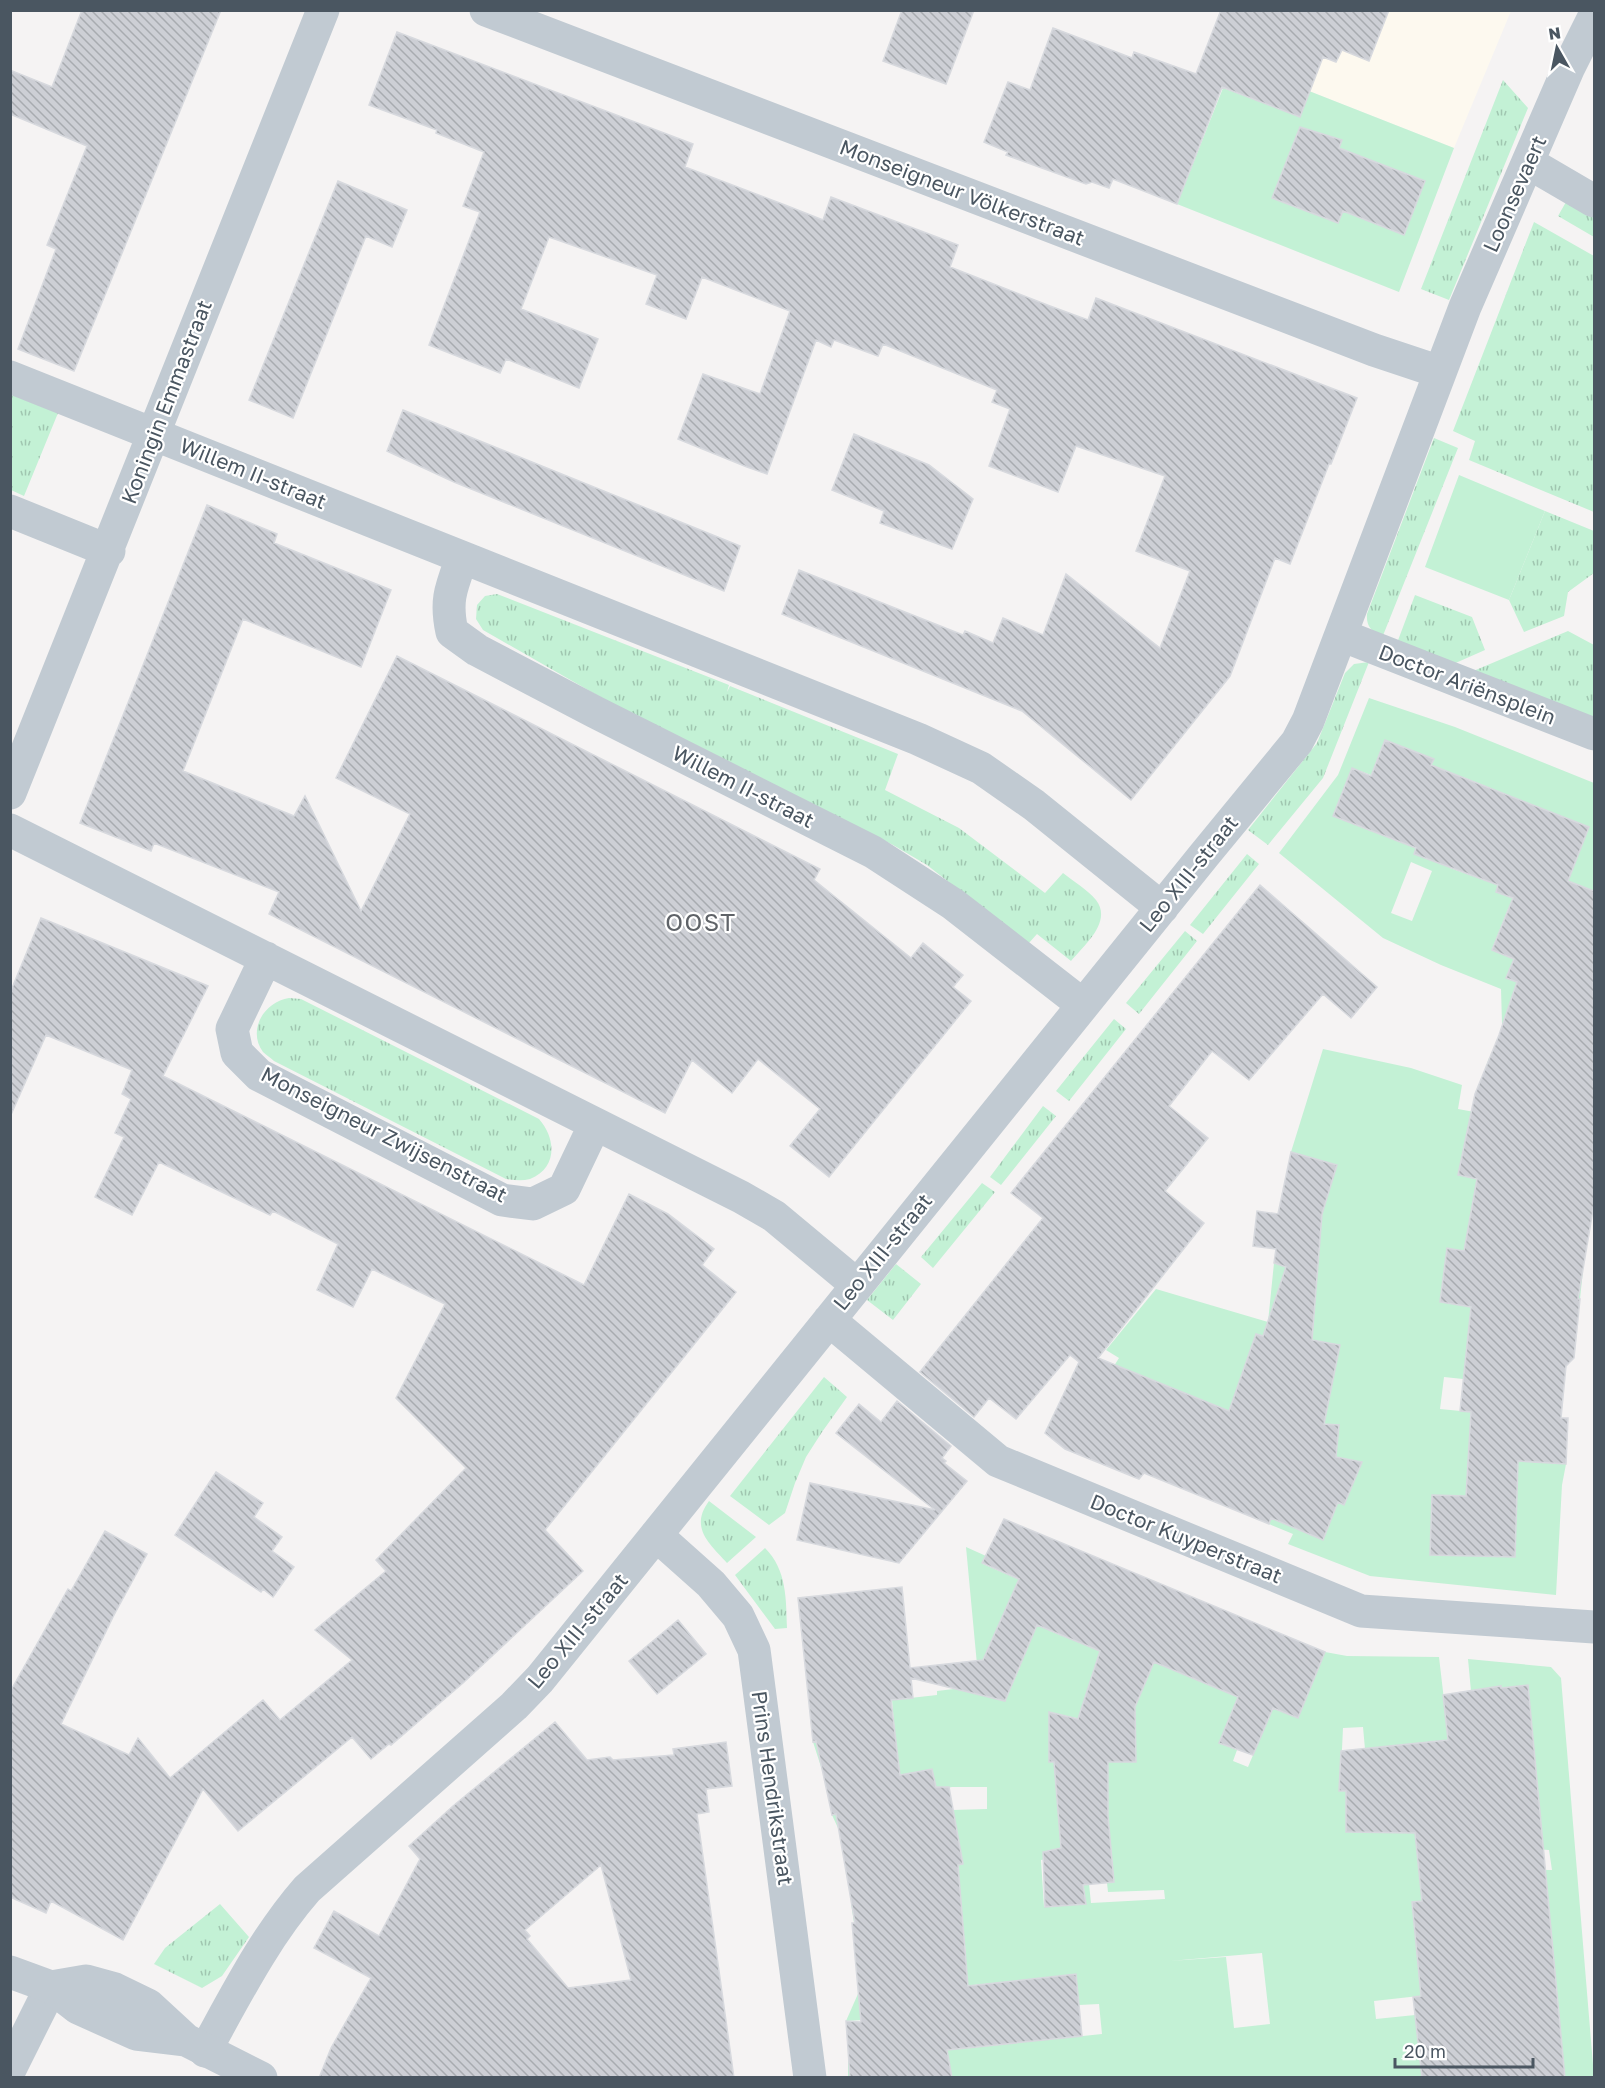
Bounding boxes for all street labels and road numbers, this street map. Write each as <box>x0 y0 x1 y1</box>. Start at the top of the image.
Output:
street label: Loonsevaert <box>1477 131 1551 256</box>
street label: Monseigneur Völkerstraat <box>836 133 1088 251</box>
street label: Koningin Emmastraat <box>115 296 217 507</box>
street label: Willem II-straat <box>176 432 330 514</box>
street label: Doctor Ariënsplein <box>1375 638 1560 730</box>
street label: Willem II-straat <box>668 739 819 833</box>
street label: Leo XIII-straat <box>1133 810 1243 937</box>
street label: Monseigneur Zwijsenstraat <box>257 1061 512 1208</box>
street label: Leo XIII-straat <box>827 1188 937 1315</box>
street label: Doctor Kuyperstraat <box>1087 1488 1286 1588</box>
street label: Leo XIII-straat <box>521 1567 633 1693</box>
street label: Prins Hendrikstraat <box>746 1689 799 1887</box>

